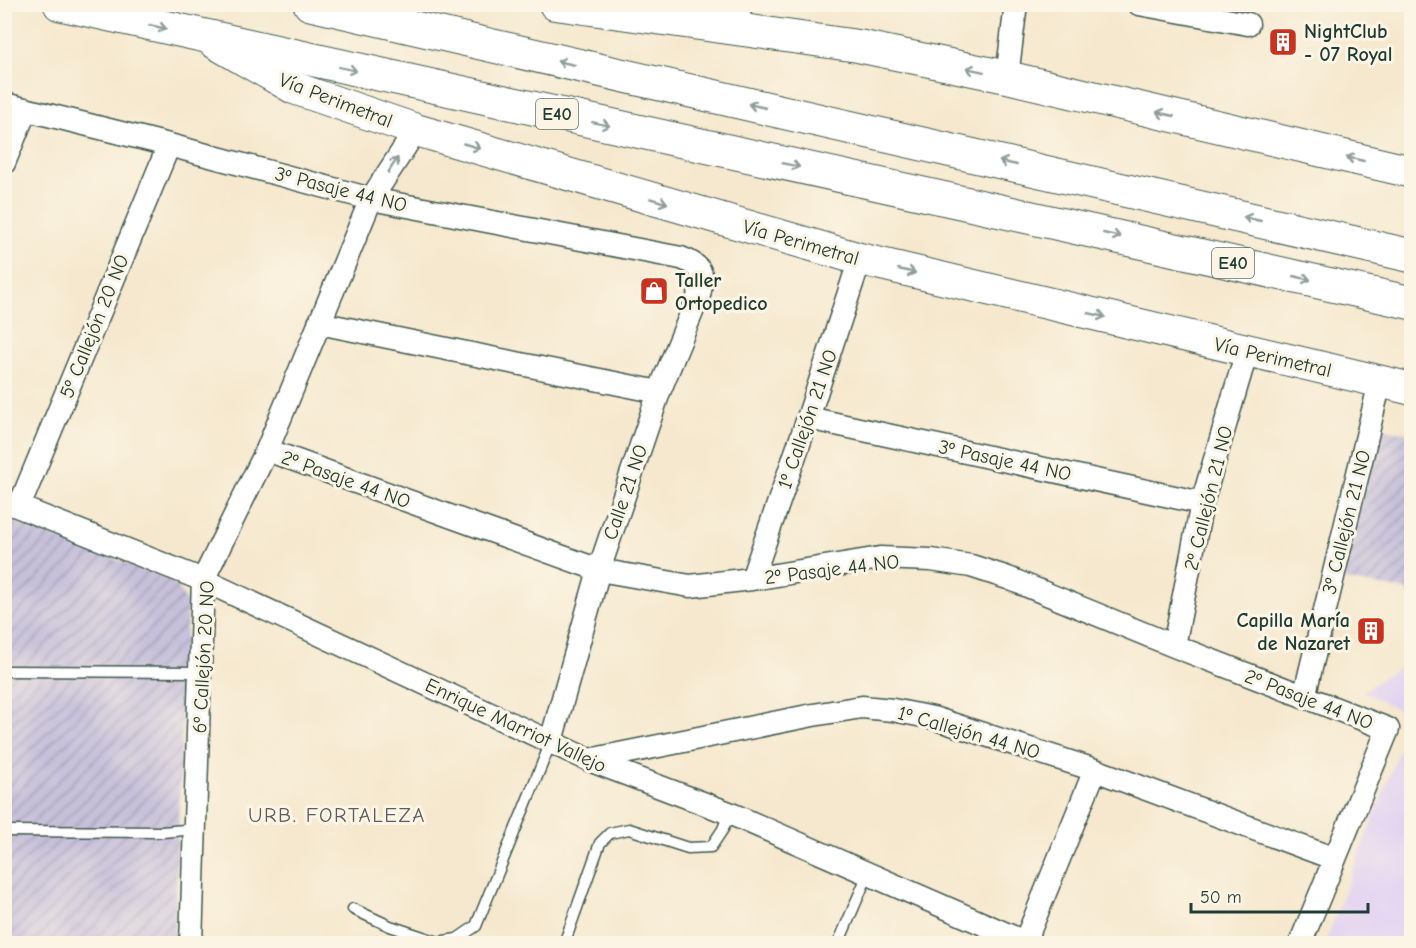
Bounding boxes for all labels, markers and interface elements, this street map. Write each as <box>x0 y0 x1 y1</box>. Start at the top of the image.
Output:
place label: NightClub - 07 Royal <box>1304 20 1392 66</box>
one-way arrow <box>148 22 167 33</box>
building icon: NightClub - 07 Royal <box>1267 26 1299 58</box>
one-way arrow <box>557 56 576 68</box>
one-way arrow <box>338 64 358 75</box>
one-way arrow <box>965 64 985 75</box>
street label: Vía Perimetral <box>276 68 396 133</box>
road number: E40 <box>536 99 578 129</box>
one-way arrow <box>747 99 766 111</box>
one-way arrow <box>1155 108 1175 119</box>
one-way arrow <box>591 118 610 130</box>
one-way arrow <box>462 141 481 152</box>
one-way arrow <box>1345 152 1364 164</box>
one-way arrow <box>387 156 400 173</box>
one-way arrow <box>999 156 1018 168</box>
one-way arrow <box>781 160 800 171</box>
street label: 3º Pasaje 44 NO <box>273 162 409 217</box>
one-way arrow <box>649 196 668 207</box>
one-way arrow <box>1243 212 1262 224</box>
street label: Vía Perimetral <box>740 215 862 270</box>
one-way arrow <box>1102 230 1121 242</box>
road number: E40 <box>1212 248 1254 278</box>
street label: 5º Callejón 20 NO <box>55 251 134 401</box>
one-way arrow <box>898 265 917 277</box>
place label: Taller Ortopedico <box>675 269 768 315</box>
one-way arrow <box>1293 273 1312 285</box>
shop icon: Taller Ortopedico <box>638 275 670 307</box>
one-way arrow <box>1087 310 1106 322</box>
street label: Vía Perimetral <box>1212 333 1334 382</box>
street label: 1º Callejón 21 NO <box>773 347 842 492</box>
street label: 2º Callejón 21 NO <box>1179 423 1238 573</box>
street label: 3º Pasaje 44 NO <box>936 435 1073 486</box>
street label: Calle 21 NO <box>598 442 652 543</box>
street label: 2º Pasaje 44 NO <box>278 445 413 513</box>
street label: 3º Callejón 21 NO <box>1317 448 1376 597</box>
street label: 2º Pasaje 44 NO <box>763 550 901 589</box>
street label: 6º Callejón 20 NO <box>188 580 219 734</box>
place label: Capilla María de Nazaret <box>1236 609 1350 655</box>
building icon: Capilla María de Nazaret <box>1355 615 1387 647</box>
street label: 2º Pasaje 44 NO <box>1241 664 1376 734</box>
street label: Enrique Marriot Vallejo <box>422 673 610 778</box>
street label: 1º Callejón 44 NO <box>895 701 1043 764</box>
district label: URB. FORTALEZA <box>248 803 426 827</box>
scale bar <box>1191 876 1368 914</box>
text: 50 m <box>1200 887 1242 908</box>

